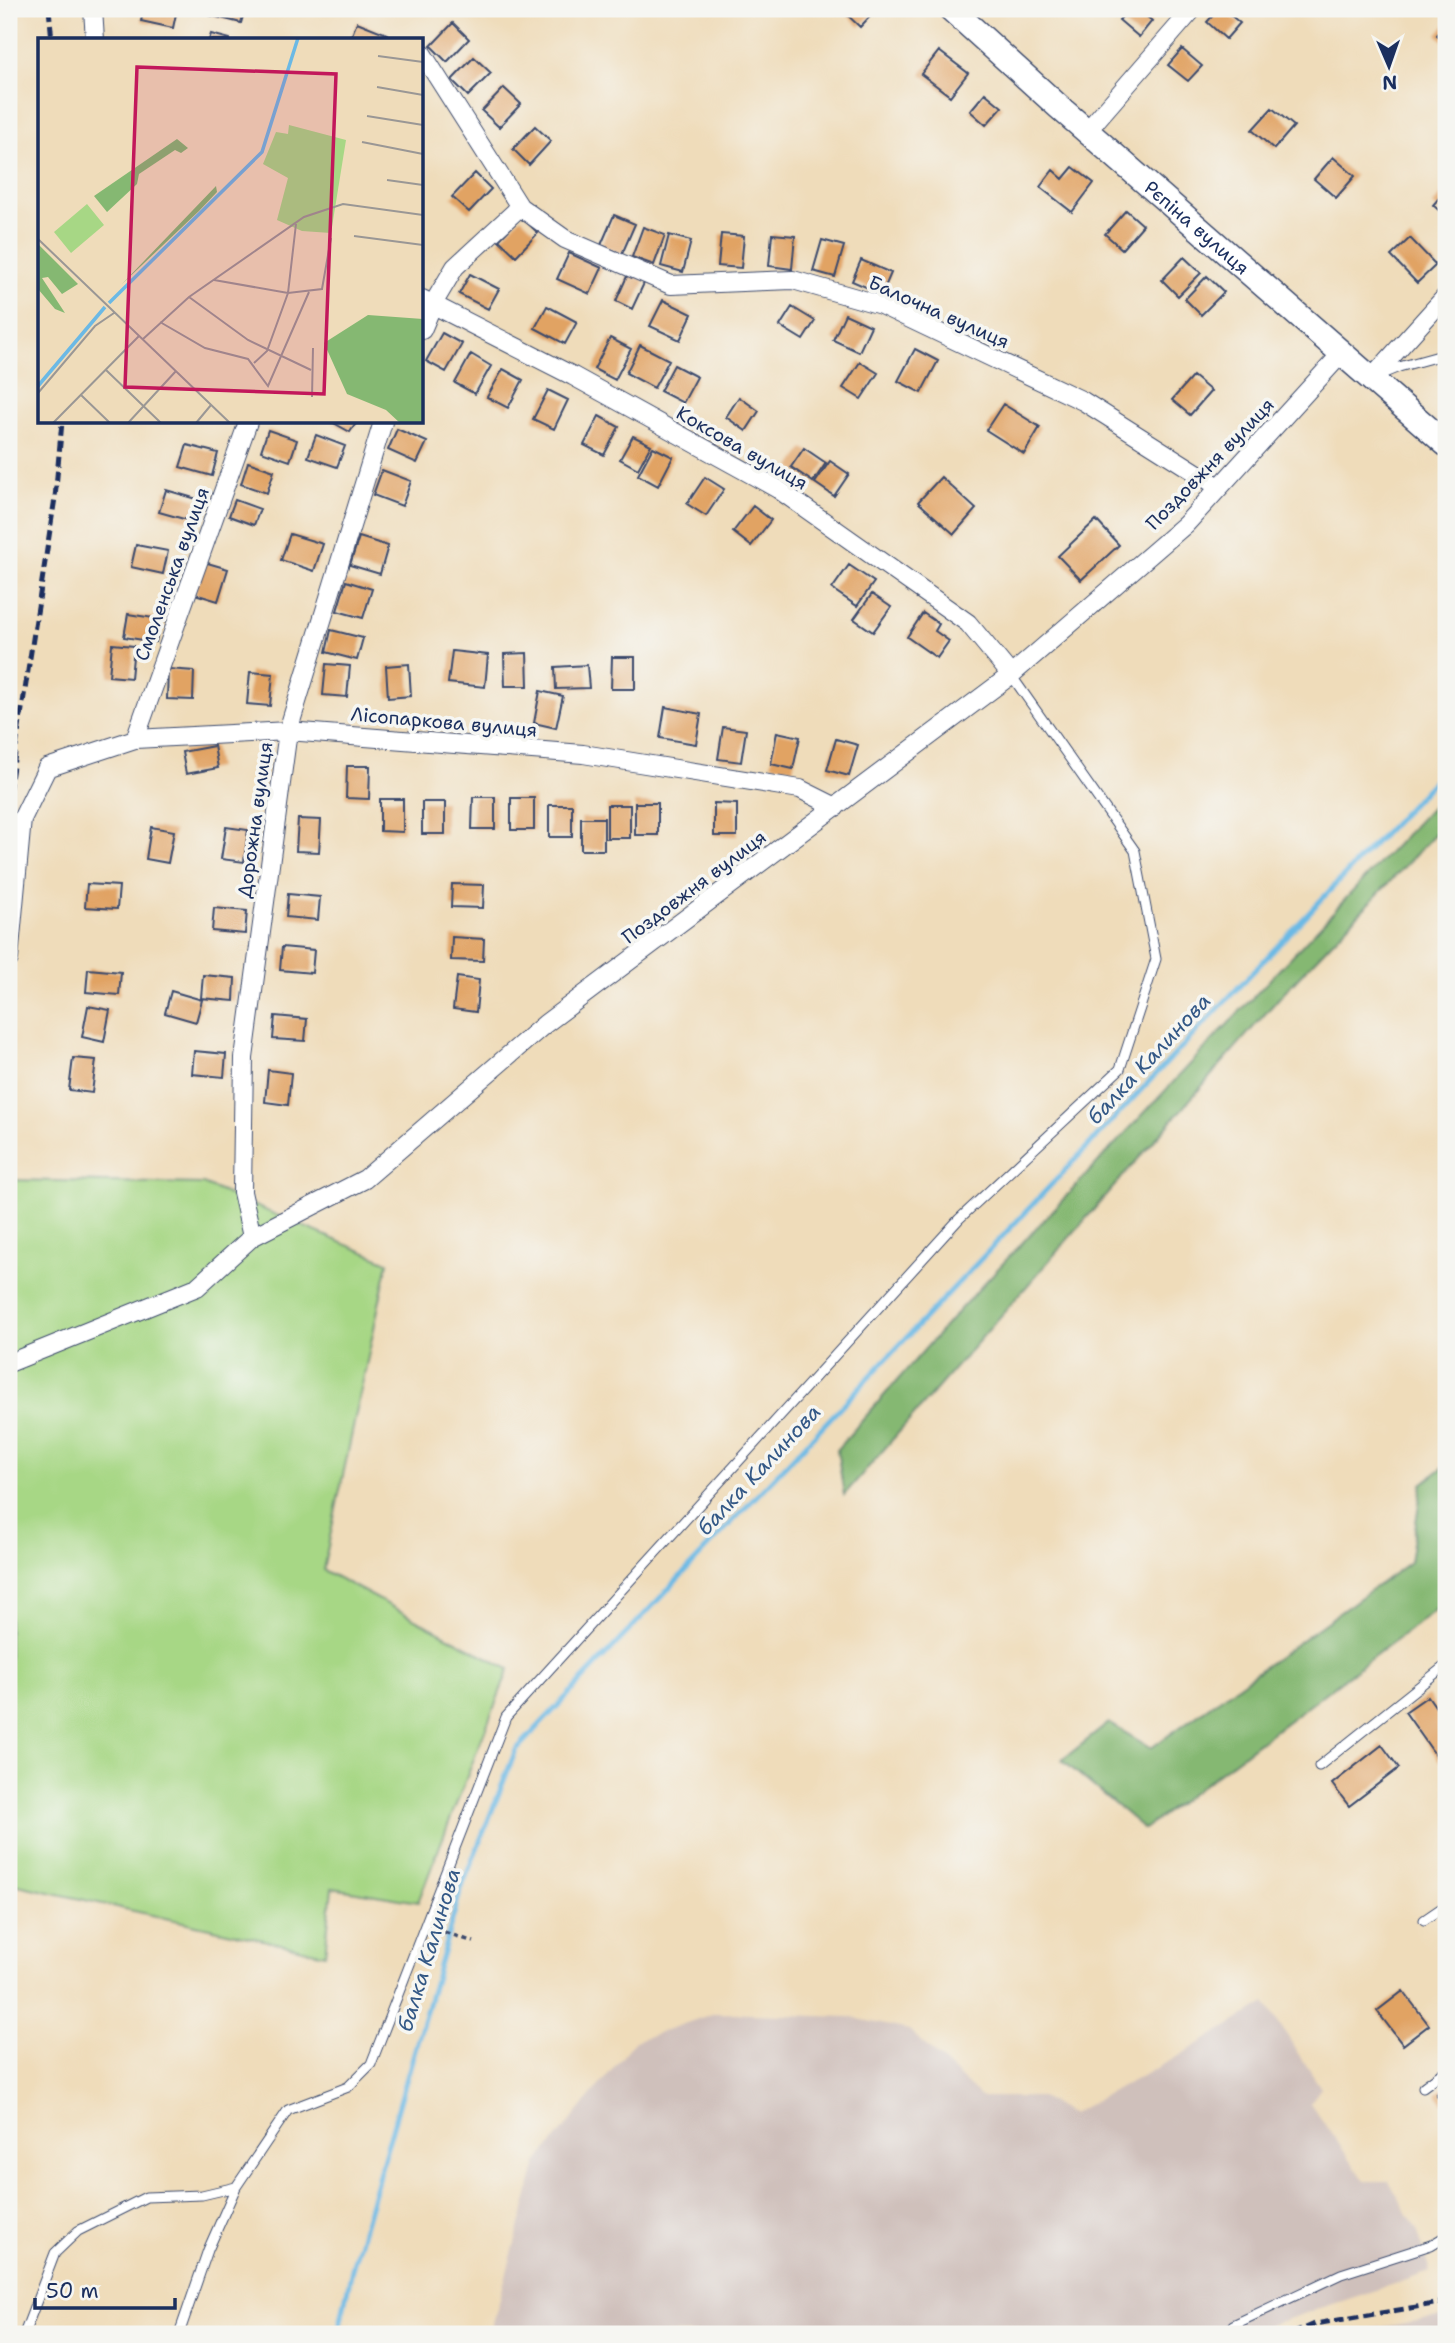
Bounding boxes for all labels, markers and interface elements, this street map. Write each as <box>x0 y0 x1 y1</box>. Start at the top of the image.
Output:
north arrow <box>1354 32 1424 102</box>
inset map <box>38 38 424 424</box>
text: N <box>1382 70 1398 95</box>
street label: Рєпіна вулиця <box>1139 175 1255 280</box>
street label: Балочна вулиця <box>865 270 1013 354</box>
street label: Поздовжня вулиця <box>1140 392 1280 536</box>
street label: Коксова вулиця <box>672 400 812 496</box>
street label: Смоленська вулиця <box>129 484 215 664</box>
street label: Лісопаркова вулиця <box>350 701 538 743</box>
street label: Дорожна вулиця <box>232 740 278 900</box>
street label: Поздовжня вулиця <box>617 824 771 950</box>
water label: балка Калинова <box>1081 987 1217 1131</box>
water label: балка Калинова <box>691 1398 827 1542</box>
water label: балка Калинова <box>391 1865 467 2035</box>
scale bar <box>35 2266 175 2310</box>
text: 50 m <box>46 2277 99 2305</box>

